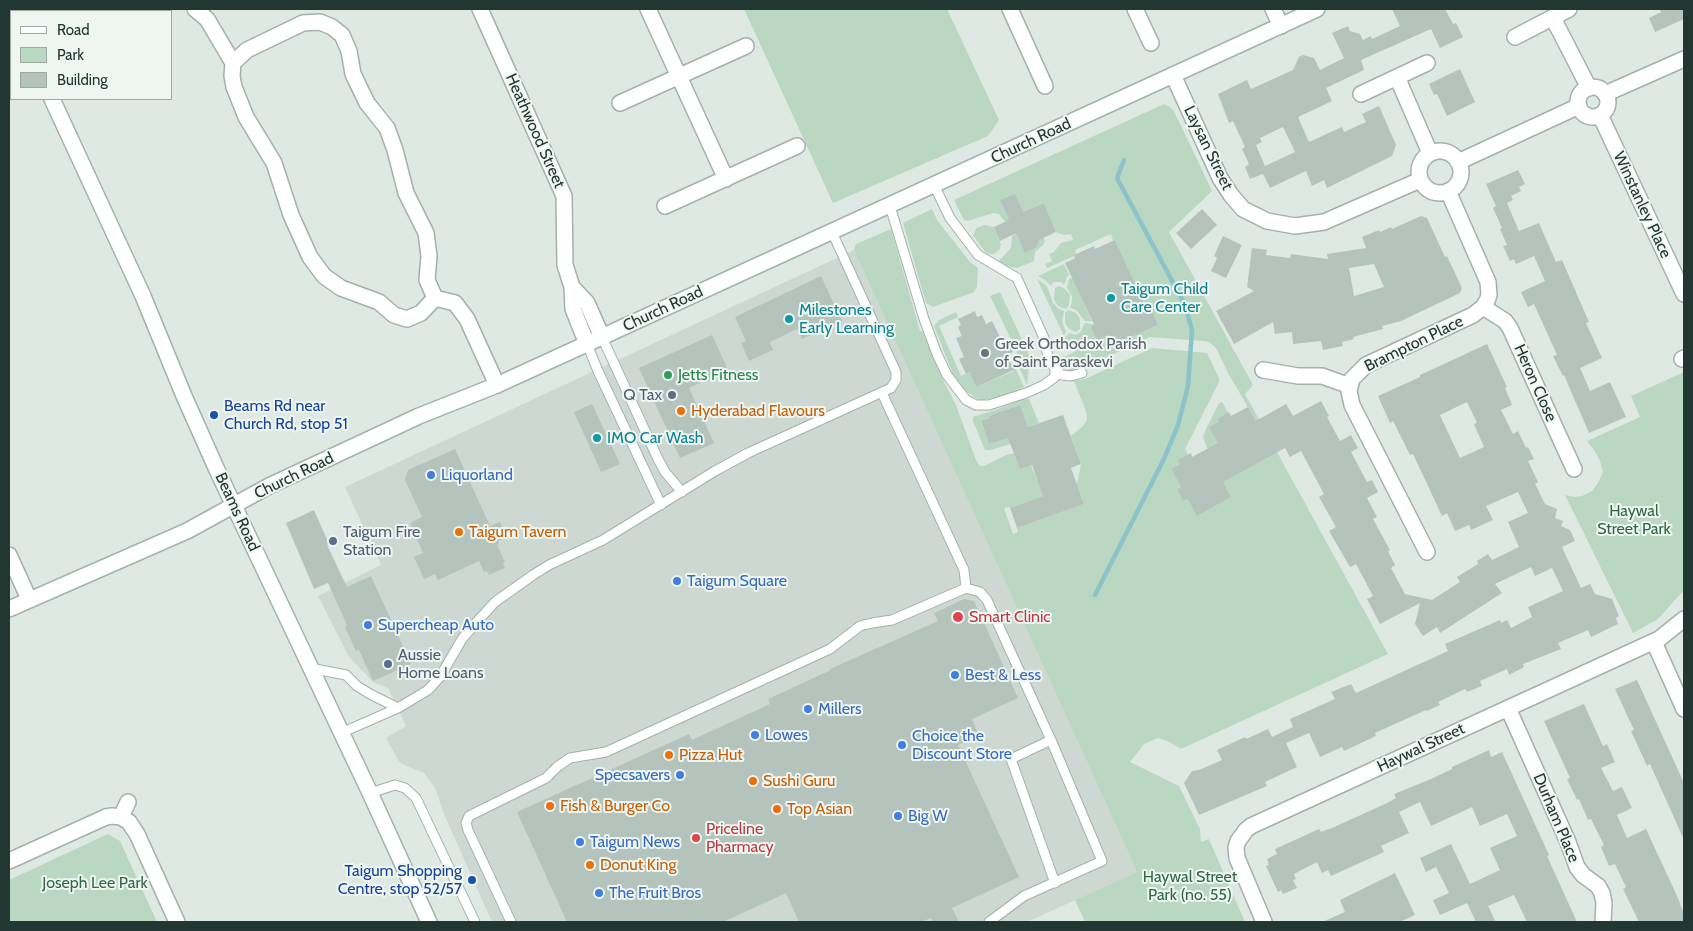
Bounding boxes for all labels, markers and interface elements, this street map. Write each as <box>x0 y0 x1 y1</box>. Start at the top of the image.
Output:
legend <box>10 10 172 100</box>
text: Road <box>57 21 90 39</box>
text: Park <box>57 46 84 64</box>
text: Building <box>57 71 108 89</box>
street label: Heathwood Street <box>501 71 569 191</box>
street label: Laysan Street <box>1179 103 1237 193</box>
street label: Church Road <box>988 114 1074 168</box>
street label: Winstanley Place <box>1609 149 1675 261</box>
place label: Taigum Child Care Center <box>1121 279 1208 317</box>
street label: Church Road <box>620 282 706 336</box>
marker: Taigum Child Care Center <box>1105 292 1117 304</box>
place label: Milestones Early Learning <box>799 300 894 338</box>
street label: Brampton Place <box>1362 312 1466 376</box>
marker: Milestones Early Learning <box>783 313 795 325</box>
place label: Greek Orthodox Parish of Saint Paraskevi <box>995 334 1147 372</box>
street label: Heron Close <box>1509 341 1561 425</box>
marker: Greek Orthodox Parish of Saint Paraskevi <box>979 347 991 359</box>
place label: Jetts Fitness <box>678 365 758 385</box>
marker: Jetts Fitness <box>662 369 674 381</box>
place label: Q Tax <box>623 385 662 405</box>
marker: Q Tax <box>666 389 678 401</box>
place label: Beams Rd near Church Rd, stop 51 <box>224 396 348 434</box>
place label: Hyderabad Flavours <box>691 401 825 421</box>
marker: Hyderabad Flavours <box>675 405 687 417</box>
marker: Beams Rd near Church Rd, stop 51 <box>208 409 220 421</box>
place label: IMO Car Wash <box>607 428 703 448</box>
marker: IMO Car Wash <box>591 432 603 444</box>
street label: Church Road <box>251 449 337 503</box>
place label: Liquorland <box>441 465 513 485</box>
marker: Liquorland <box>425 469 437 481</box>
street label: Beams Road <box>210 470 264 554</box>
park label: Haywal Street Park <box>1597 501 1671 539</box>
place label: Taigum Fire Station <box>343 522 420 560</box>
place label: Taigum Tavern <box>469 522 566 542</box>
marker: Taigum Tavern <box>453 526 465 538</box>
marker: Taigum Fire Station <box>327 535 339 547</box>
place label: Taigum Square <box>687 571 787 591</box>
marker: Taigum Square <box>671 575 683 587</box>
place label: Smart Clinic <box>969 607 1051 627</box>
marker: Smart Clinic <box>951 610 965 624</box>
place label: Supercheap Auto <box>378 615 494 635</box>
marker: Supercheap Auto <box>362 619 374 631</box>
place label: Aussie Home Loans <box>398 645 484 683</box>
marker: Aussie Home Loans <box>382 658 394 670</box>
place label: Best & Less <box>965 665 1041 685</box>
marker: Best & Less <box>949 669 961 681</box>
place label: Millers <box>818 699 862 719</box>
marker: Millers <box>802 703 814 715</box>
street label: Haywal Street <box>1374 719 1468 777</box>
place label: Lowes <box>765 725 808 745</box>
place label: Choice the Discount Store <box>912 726 1012 764</box>
marker: Lowes <box>749 729 761 741</box>
marker: Choice the Discount Store <box>896 739 908 751</box>
place label: Pizza Hut <box>679 745 743 765</box>
marker: Pizza Hut <box>663 749 675 761</box>
place label: Specsavers <box>595 765 670 785</box>
marker: Specsavers <box>674 769 686 781</box>
place label: Sushi Guru <box>763 771 835 791</box>
street label: Durham Place <box>1529 771 1583 865</box>
marker: Sushi Guru <box>747 775 759 787</box>
place label: Fish & Burger Co <box>560 796 670 816</box>
place label: Top Asian <box>787 799 852 819</box>
marker: Fish & Burger Co <box>544 800 556 812</box>
marker: Top Asian <box>771 803 783 815</box>
place label: Big W <box>908 806 948 826</box>
marker: Big W <box>892 810 904 822</box>
place label: Priceline Pharmacy <box>706 819 774 857</box>
place label: Taigum News <box>590 832 680 852</box>
marker: Priceline Pharmacy <box>690 832 702 844</box>
marker: Taigum News <box>574 836 586 848</box>
place label: Donut King <box>600 855 676 875</box>
marker: Donut King <box>584 859 596 871</box>
place label: Taigum Shopping Centre, stop 52/57 <box>338 861 462 899</box>
park label: Haywal Street Park (no. 55) <box>1143 867 1237 905</box>
park label: Joseph Lee Park <box>42 873 148 893</box>
marker: Taigum Shopping Centre, stop 52/57 <box>466 874 478 886</box>
place label: The Fruit Bros <box>609 883 701 903</box>
marker: The Fruit Bros <box>593 887 605 899</box>

